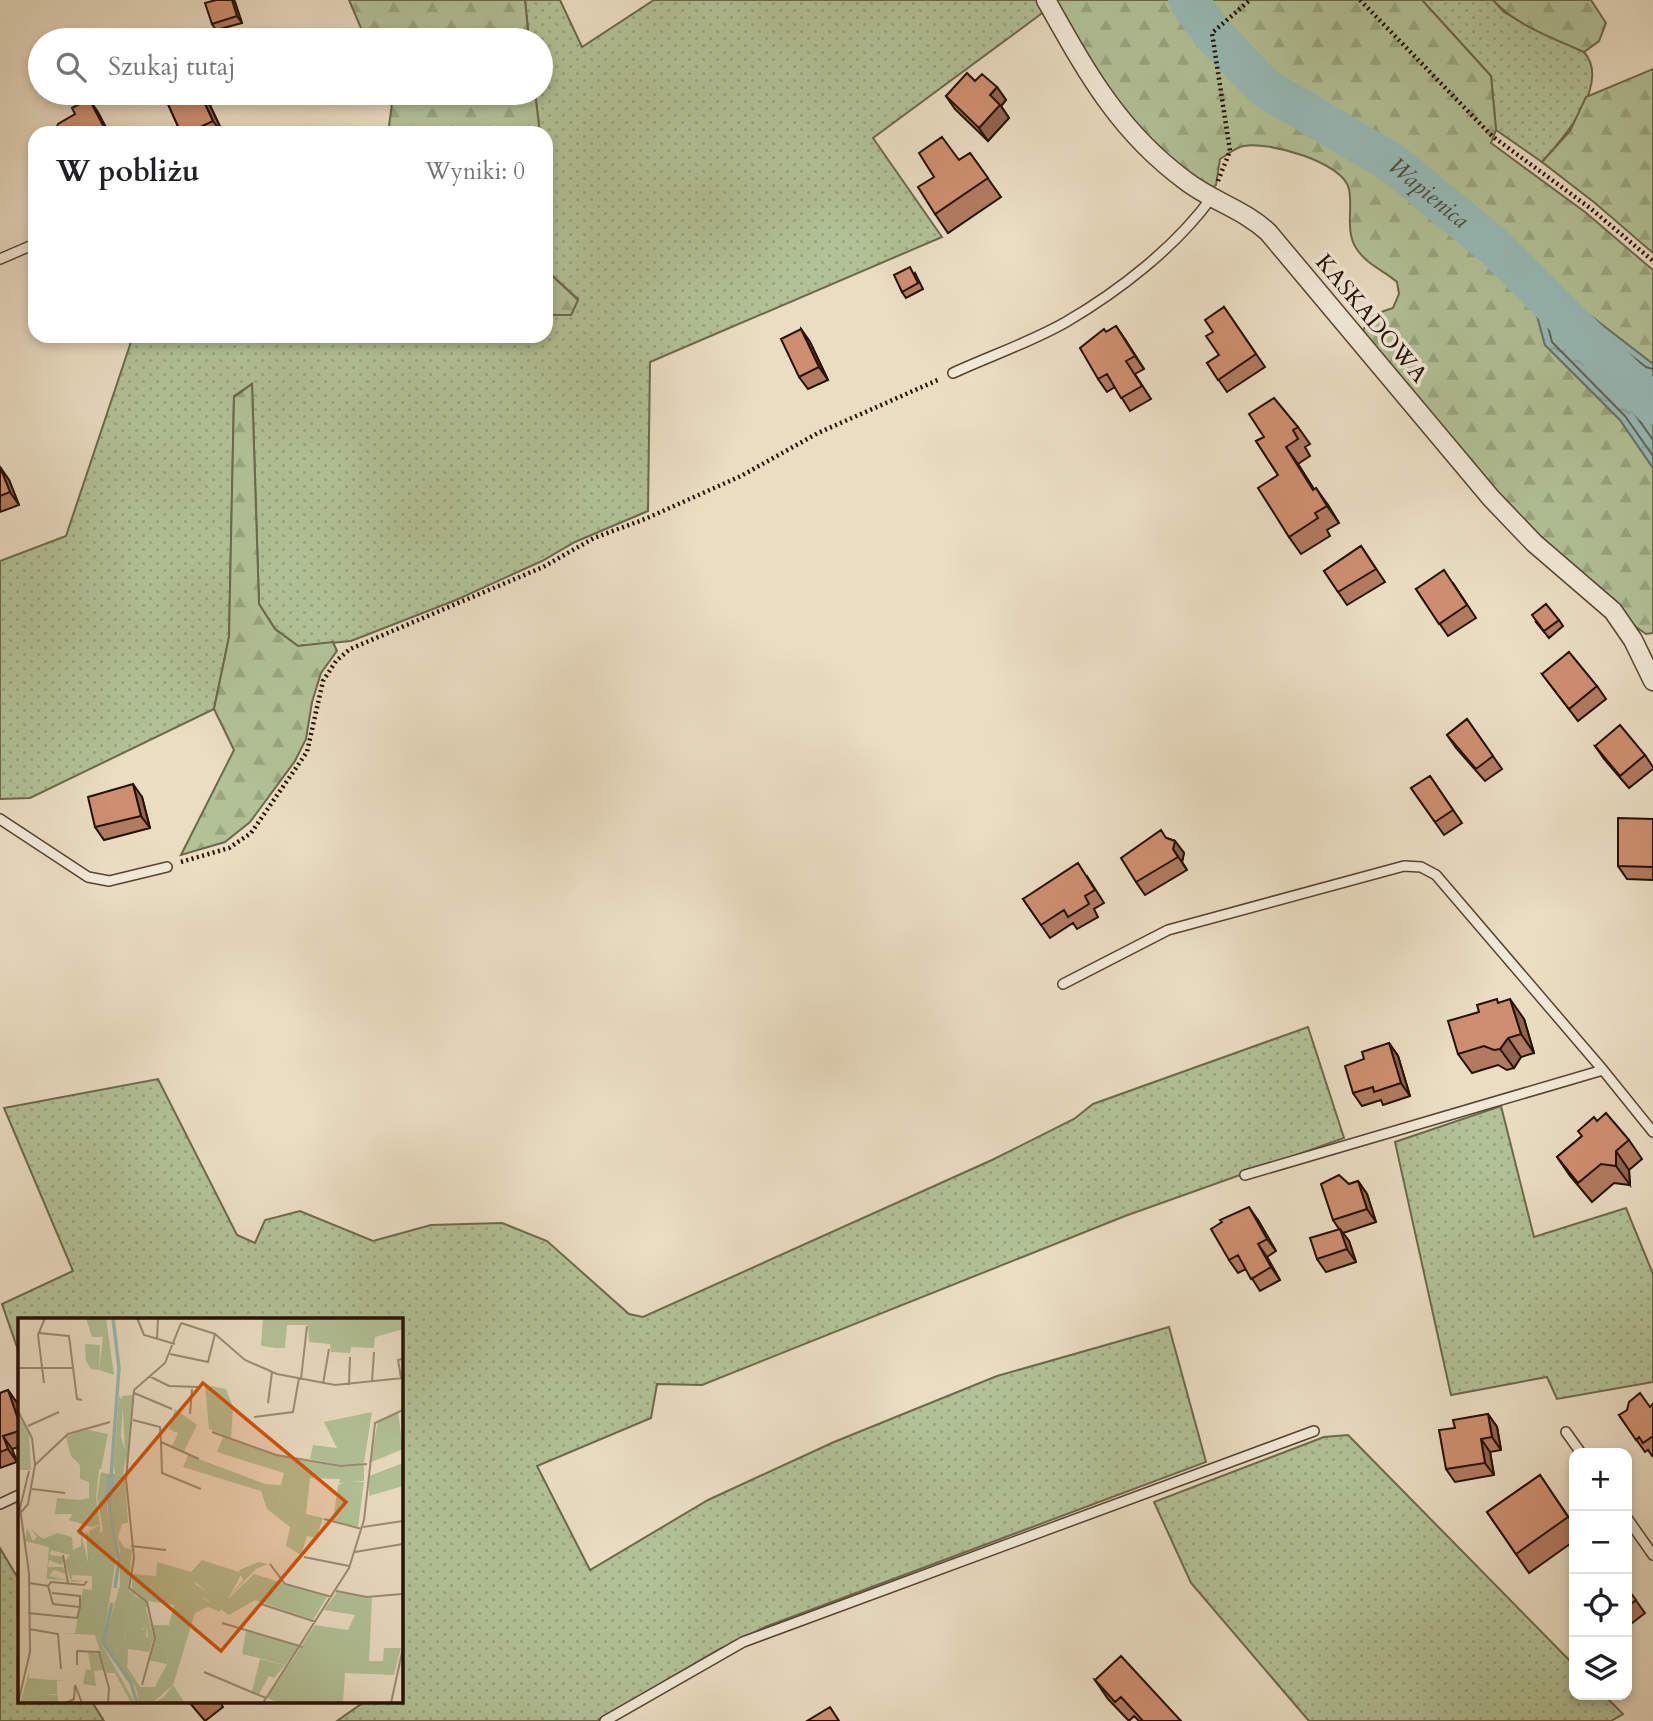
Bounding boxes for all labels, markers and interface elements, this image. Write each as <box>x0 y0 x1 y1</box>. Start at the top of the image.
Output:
search box <box>28 28 553 105</box>
icon: search <box>52 48 90 86</box>
text: Szukaj tutaj <box>108 49 236 84</box>
water label: Wapienica <box>1381 150 1476 237</box>
text: W pobliżu <box>56 151 200 192</box>
text: Wyniki: 0 <box>425 156 525 187</box>
street label: KASKADOWA <box>1309 248 1435 390</box>
inset map <box>18 1318 402 1704</box>
map controls <box>1569 1448 1632 1700</box>
button: + <box>1569 1448 1632 1511</box>
button: − <box>1569 1511 1632 1574</box>
button: locate <box>1569 1574 1632 1637</box>
button: layers <box>1569 1637 1632 1700</box>

